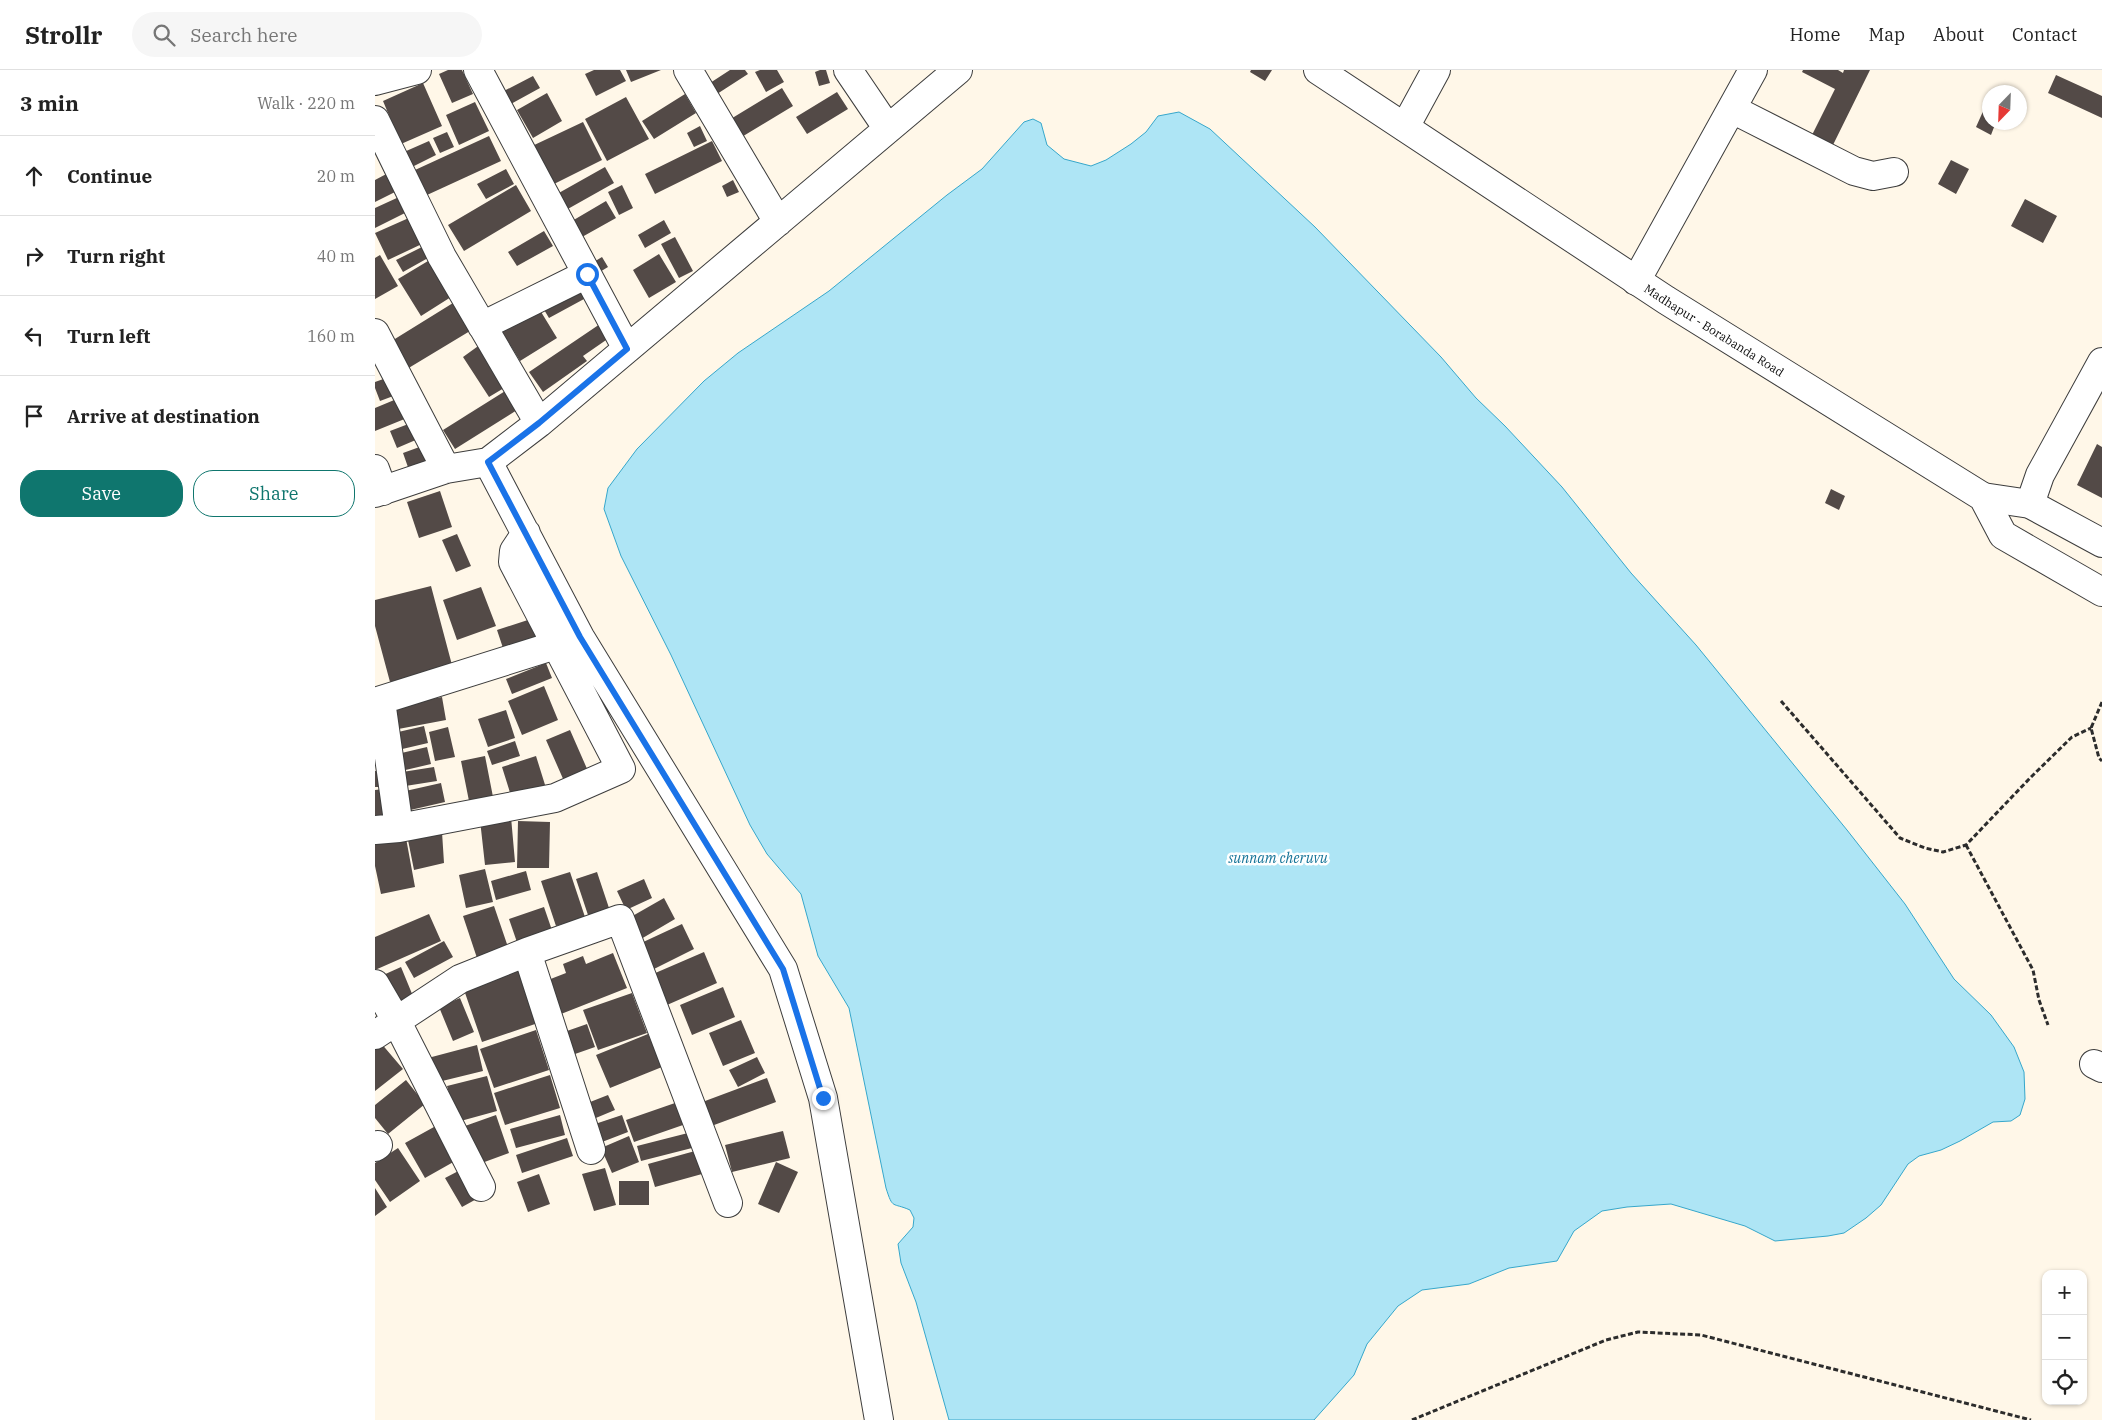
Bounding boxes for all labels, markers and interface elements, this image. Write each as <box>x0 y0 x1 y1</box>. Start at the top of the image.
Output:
search box <box>132 12 482 57</box>
text: Strollr <box>25 19 102 51</box>
icon: search <box>150 21 178 49</box>
text: Search here <box>190 23 297 47</box>
text: Home <box>1789 23 1841 46</box>
text: Map <box>1869 23 1905 46</box>
text: About <box>1933 23 1984 46</box>
text: Contact <box>2012 23 2077 46</box>
north arrow <box>1982 85 2027 130</box>
text: 3 min <box>20 89 79 117</box>
text: Walk · 220 m <box>257 93 355 113</box>
icon: ahead <box>20 162 48 190</box>
text: Continue <box>67 164 152 188</box>
text: 20 m <box>317 166 355 186</box>
icon: right <box>20 242 48 270</box>
text: Turn right <box>67 244 165 268</box>
text: 40 m <box>317 246 355 266</box>
route start <box>576 263 599 286</box>
street label: Madhapur - Borabanda Road <box>1642 280 1787 379</box>
icon: left <box>20 322 48 350</box>
text: Turn left <box>67 324 150 348</box>
text: 160 m <box>307 326 355 346</box>
icon: arrive <box>20 402 48 430</box>
text: Arrive at destination <box>67 404 260 428</box>
button: Save <box>20 470 183 517</box>
button: Share <box>193 470 355 517</box>
water label: sunnam cheruvu <box>1228 849 1328 867</box>
route end <box>812 1087 835 1110</box>
map controls <box>2042 1270 2087 1405</box>
button: + <box>2042 1270 2087 1315</box>
button: − <box>2042 1315 2087 1360</box>
button: locate <box>2042 1360 2087 1405</box>

